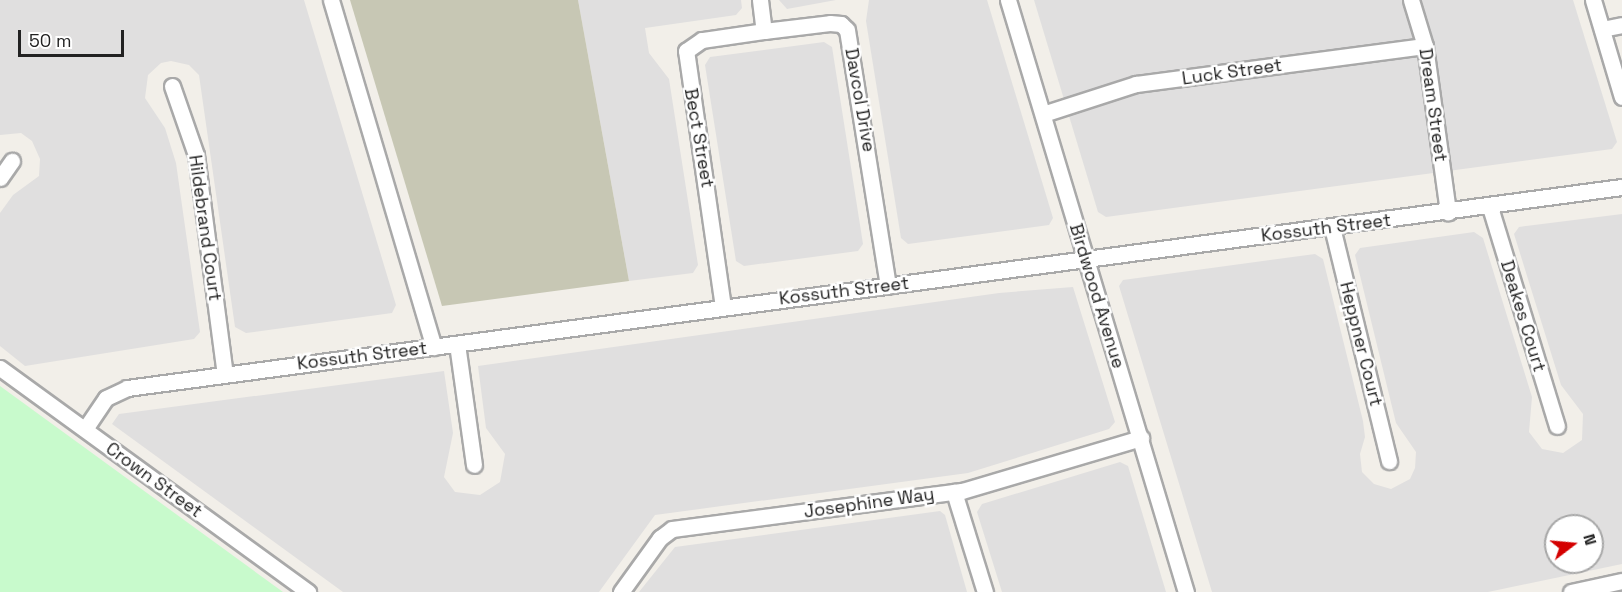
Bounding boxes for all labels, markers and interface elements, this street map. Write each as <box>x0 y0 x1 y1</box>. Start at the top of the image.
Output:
scale bar <box>21 18 128 56</box>
text: 50 m <box>29 29 71 52</box>
street label: Davcol Drive <box>840 46 880 154</box>
street label: Dream Street <box>1414 47 1452 163</box>
street label: Luck Street <box>1181 54 1283 90</box>
street label: Bect Street <box>680 86 718 190</box>
street label: Hildebrand Court <box>184 154 226 302</box>
street label: Kossuth Street <box>1260 209 1392 247</box>
street label: Birdwood Avenue <box>1065 221 1129 371</box>
street label: Deakes Court <box>1496 258 1550 374</box>
street label: Kossuth Street <box>778 272 910 310</box>
street label: Heppner Court <box>1335 280 1387 408</box>
street label: Kossuth Street <box>296 337 428 375</box>
street label: Crown Street <box>102 438 206 522</box>
street label: Josephine Way <box>802 483 936 523</box>
north arrow <box>1544 514 1604 574</box>
text: N <box>1578 531 1601 547</box>

